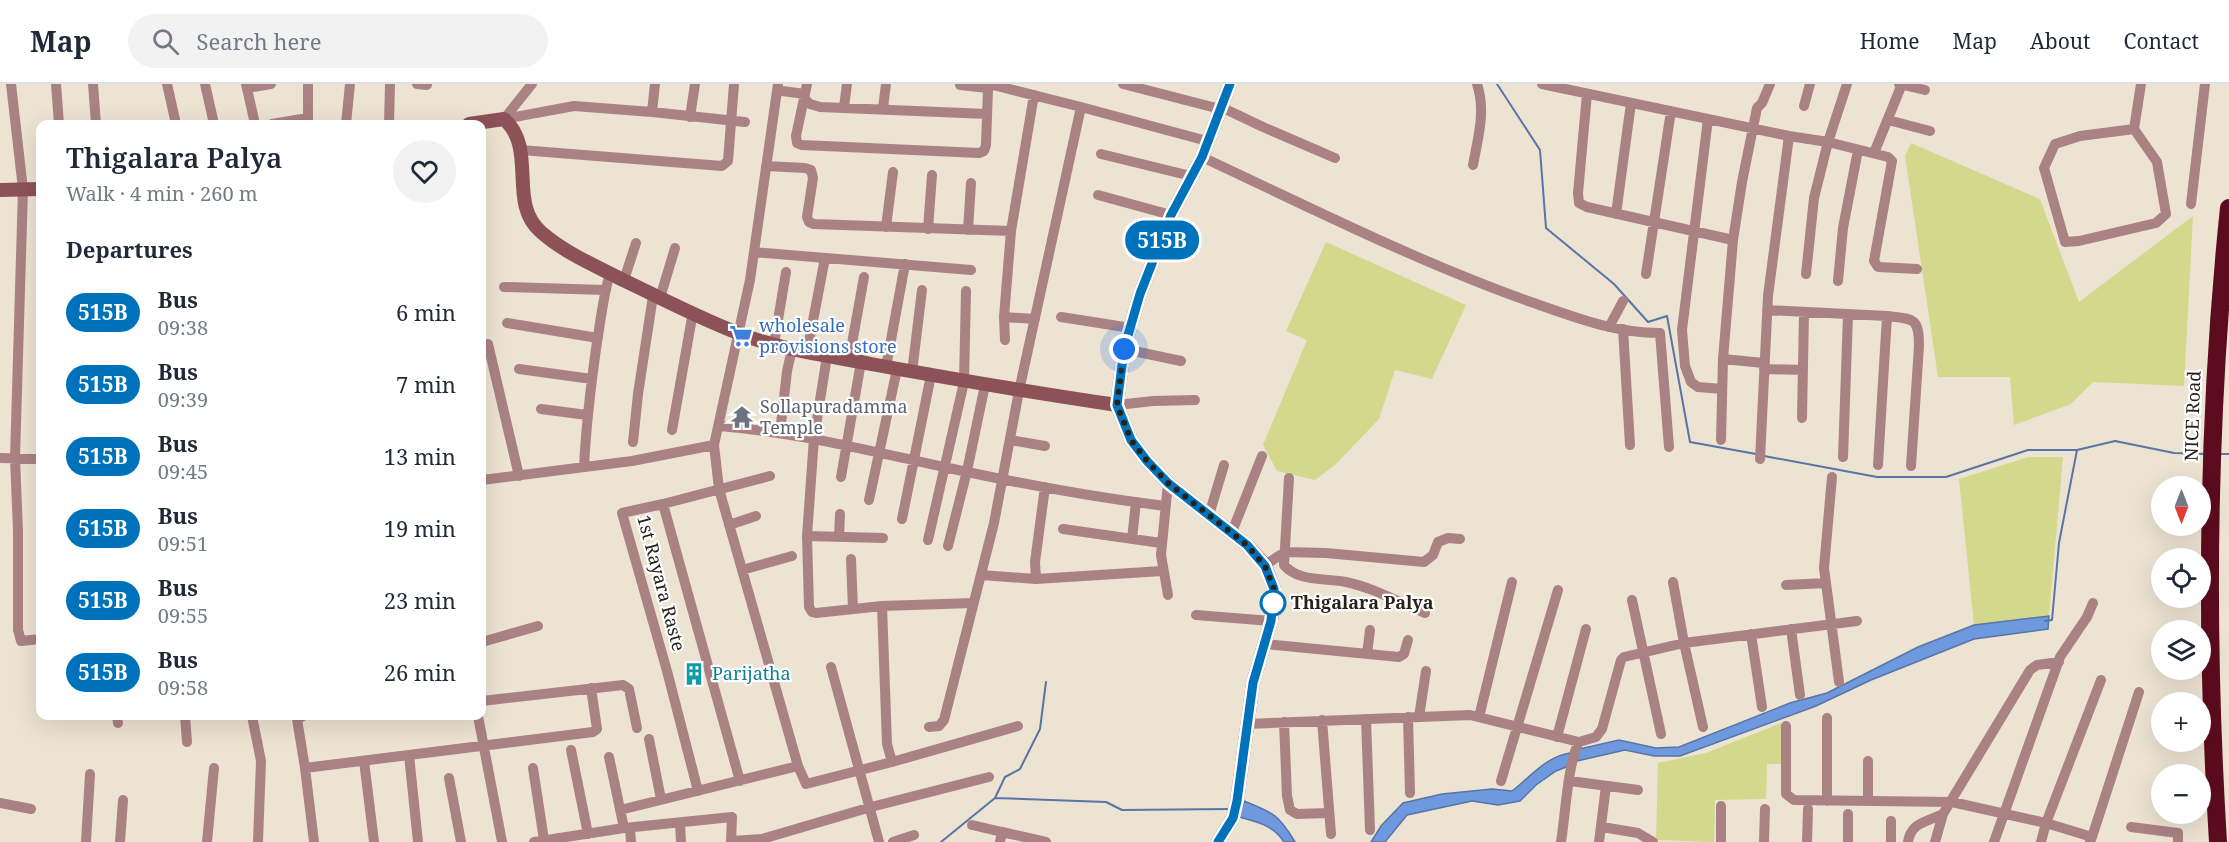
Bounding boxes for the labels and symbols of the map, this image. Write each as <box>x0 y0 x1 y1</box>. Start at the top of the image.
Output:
line badge: 515B <box>1120 220 1204 260</box>
place label: wholesale provisions store <box>759 313 897 358</box>
supermarket icon: wholesale provisions store <box>728 323 754 349</box>
your location <box>1109 334 1139 364</box>
street label: NICE Road <box>2178 370 2206 462</box>
place label: Sollapuradamma Temple <box>760 394 908 439</box>
temple icon: Sollapuradamma Temple <box>729 404 755 430</box>
north arrow <box>2151 476 2211 536</box>
street label: 1st Rayara Raste <box>632 512 692 653</box>
marker: Thigalara Palya <box>1260 590 1286 616</box>
place label: Thigalara Palya <box>1291 590 1434 614</box>
building icon: Parijatha <box>681 661 707 687</box>
place label: Parijatha <box>712 661 791 685</box>

